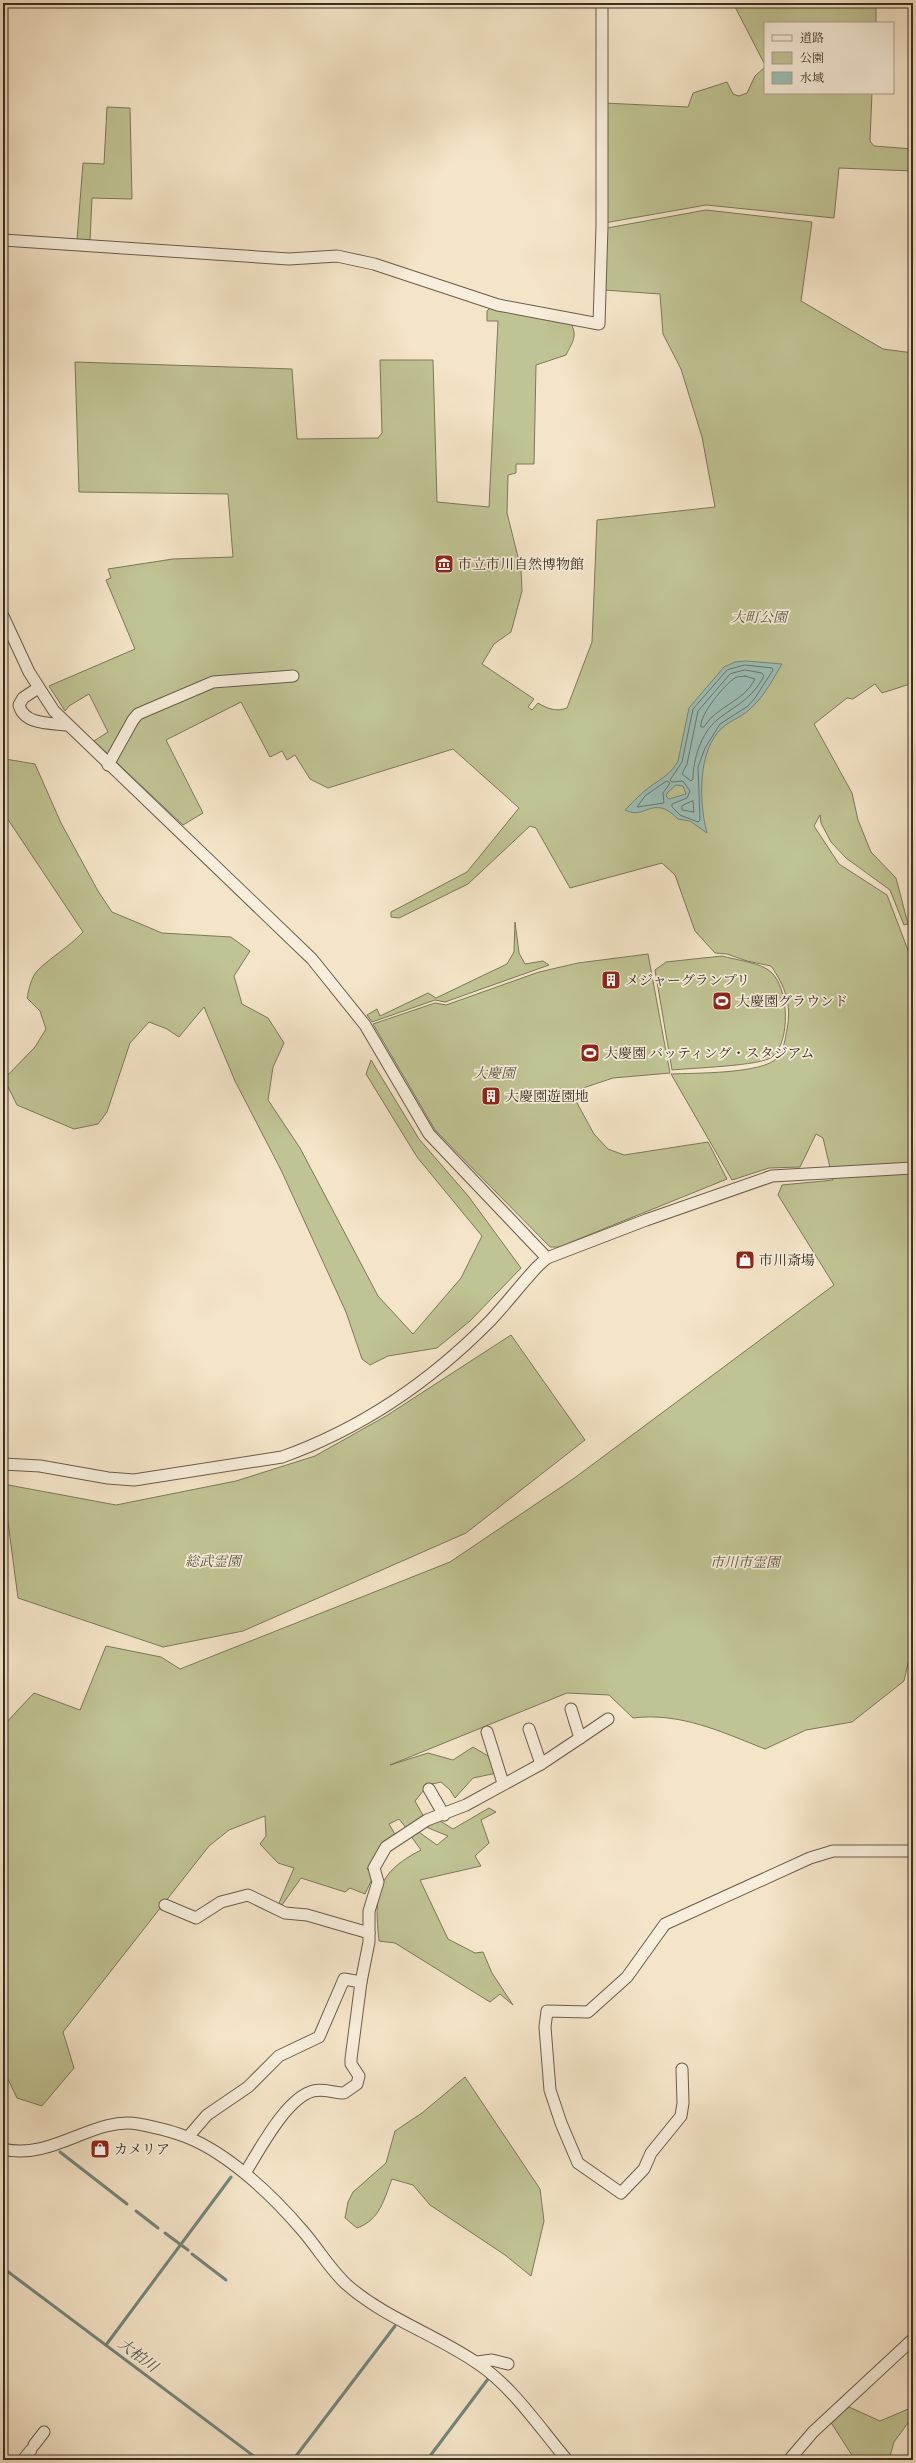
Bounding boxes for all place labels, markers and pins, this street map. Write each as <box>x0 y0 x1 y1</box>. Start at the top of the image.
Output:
museum icon: 市立市川自然博物館 <box>433 553 455 575</box>
place label: 市立市川自然博物館 <box>458 556 584 573</box>
building icon: メジャーグランプリ <box>600 969 622 991</box>
place label: メジャーグランプリ <box>625 972 750 989</box>
sports icon: 大慶園グラウンド <box>711 990 733 1012</box>
place label: 大慶園グラウンド <box>736 993 848 1010</box>
sports icon: 大慶園 バッティング・スタジアム <box>579 1042 601 1064</box>
place label: 大慶園 バッティング・スタジアム <box>604 1045 815 1062</box>
building icon: 大慶園遊園地 <box>480 1085 502 1107</box>
place label: 大慶園遊園地 <box>505 1088 589 1105</box>
shop icon: 市川斎場 <box>734 1249 756 1271</box>
place label: 市川斎場 <box>759 1252 815 1269</box>
shop icon: カメリア <box>89 2138 111 2160</box>
place label: カメリア <box>114 2141 170 2158</box>

